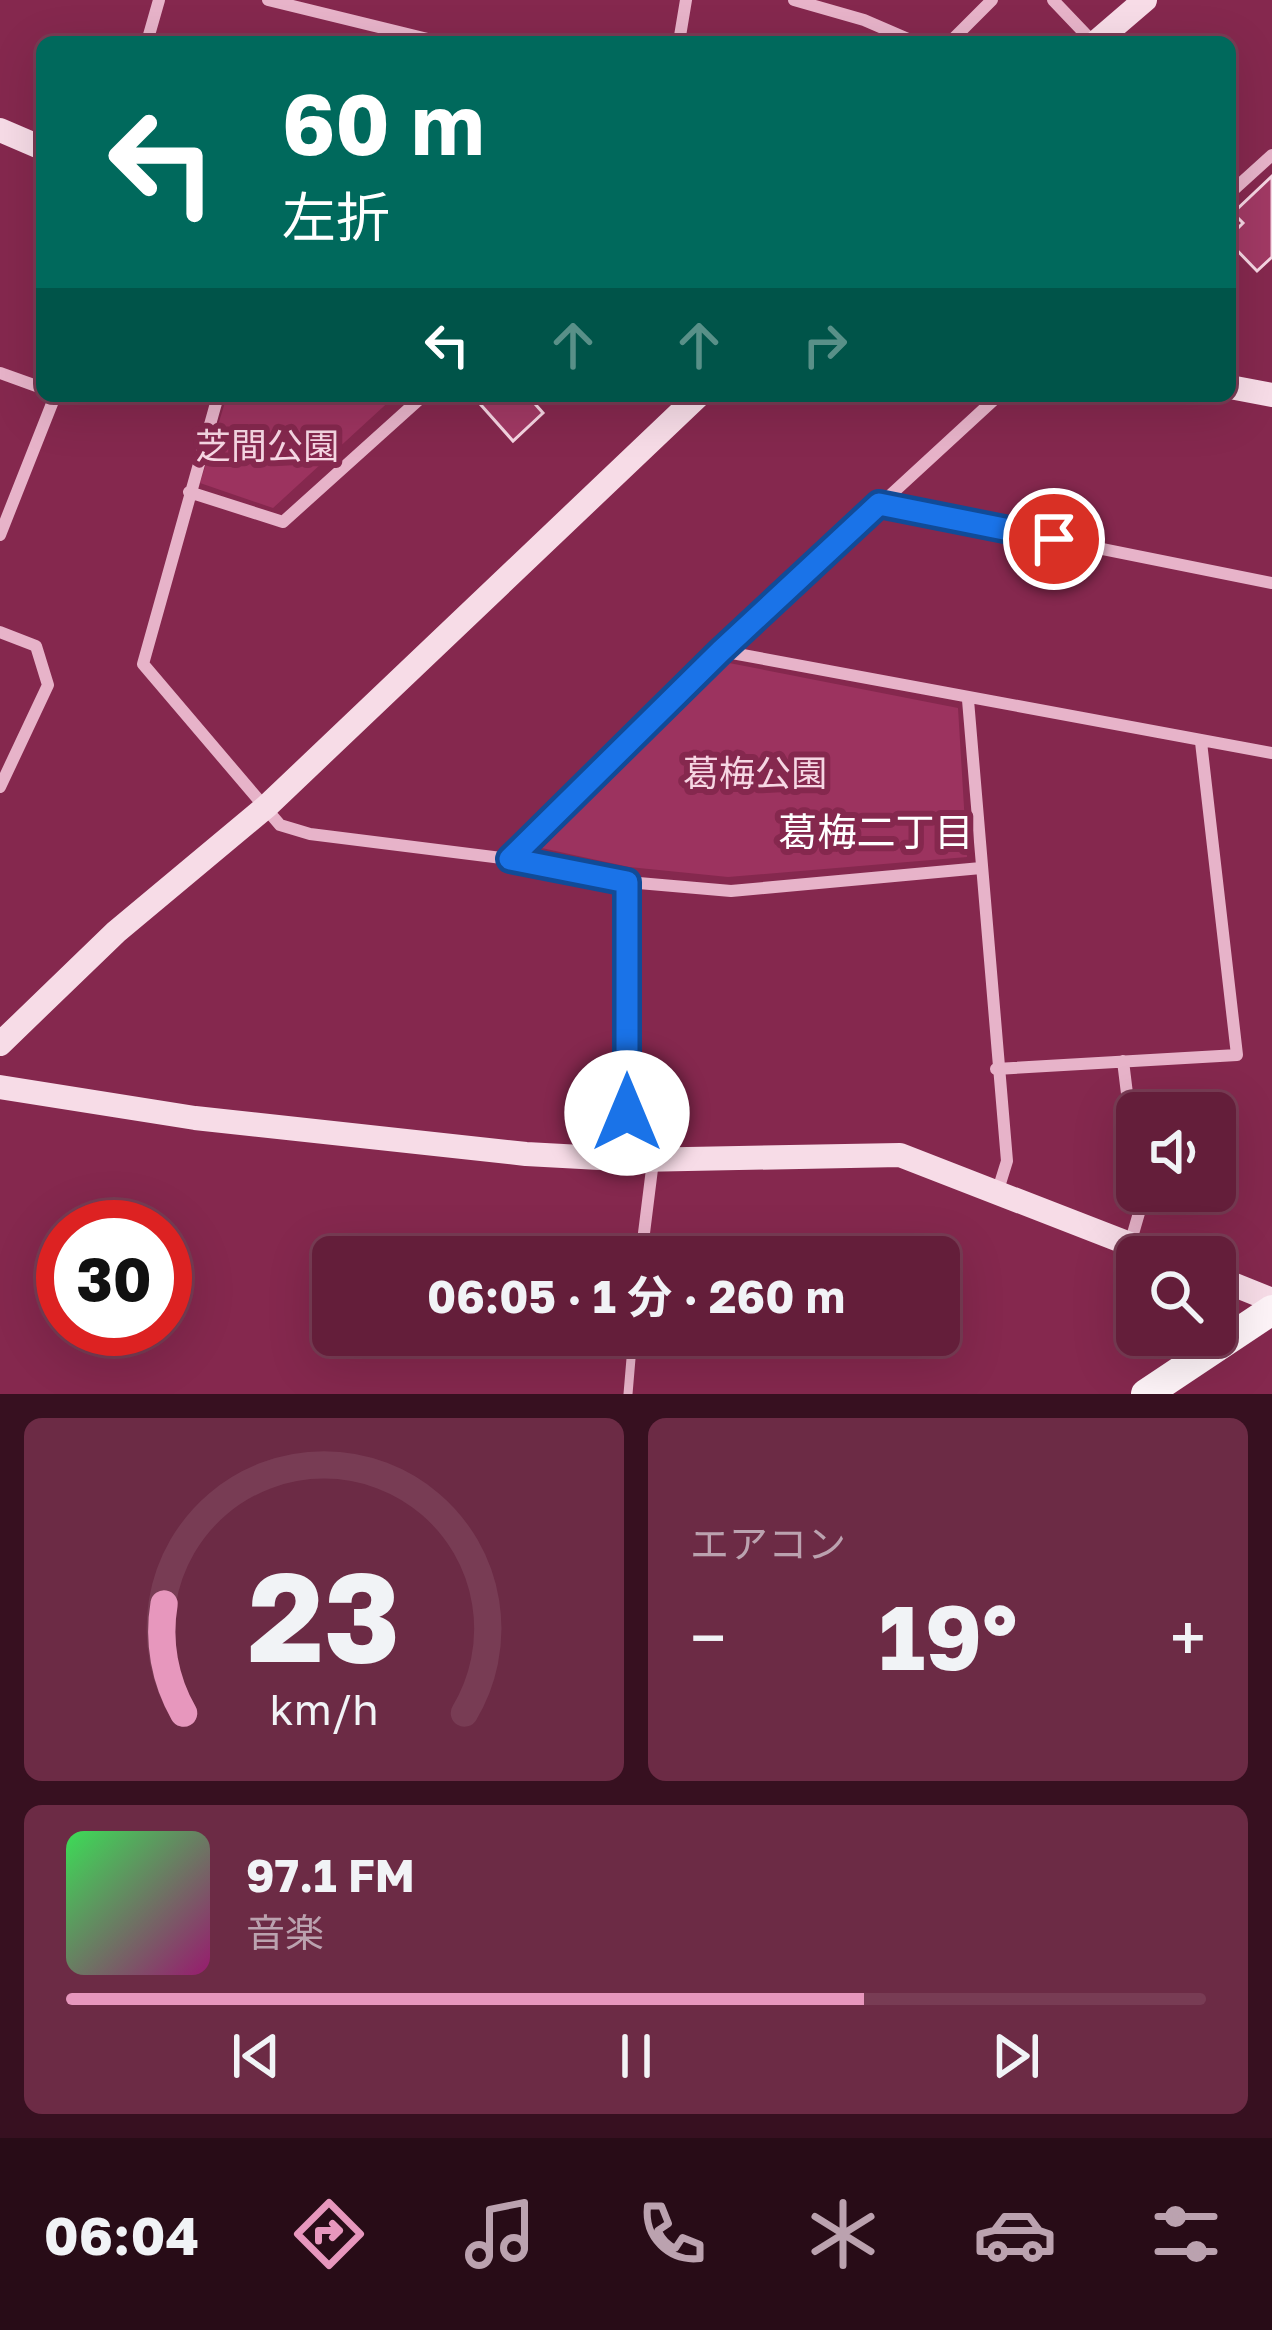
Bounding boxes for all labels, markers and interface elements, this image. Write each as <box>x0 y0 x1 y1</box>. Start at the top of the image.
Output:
text: 60 m <box>282 73 484 173</box>
icon: left <box>84 84 240 240</box>
text: 左折 <box>282 184 390 249</box>
icon: left <box>414 312 480 378</box>
icon: ahead <box>540 312 606 378</box>
icon: ahead <box>666 312 732 378</box>
icon: right <box>792 312 858 378</box>
park label: 芝間公園 <box>195 424 339 467</box>
pin <box>1003 488 1105 590</box>
icon: arrive <box>1021 506 1087 572</box>
park label: 葛梅公園 <box>683 751 827 794</box>
district label: 葛梅二丁目 <box>778 808 974 855</box>
position arrow <box>564 1050 690 1176</box>
map controls <box>1116 1092 1236 1356</box>
button: sound <box>1116 1092 1236 1212</box>
speed limit sign: 30 <box>36 1200 192 1356</box>
button: search <box>1116 1236 1236 1356</box>
text: 06:05 · 1 分 · 260 m <box>427 1269 845 1323</box>
text: エアコン <box>690 1520 846 1567</box>
text: 23 <box>248 1540 400 1689</box>
text: 19° <box>879 1582 1017 1690</box>
text: − <box>690 1597 726 1677</box>
text: + <box>1170 1597 1206 1677</box>
text: km/h <box>269 1682 379 1733</box>
text: 97.1 FM <box>246 1848 415 1902</box>
text: 音楽 <box>246 1909 324 1956</box>
icon: previous <box>223 2023 289 2089</box>
icon: pause <box>603 2023 669 2089</box>
icon: next <box>983 2023 1049 2089</box>
icon: directions <box>287 2192 371 2276</box>
icon: music <box>458 2192 542 2276</box>
icon: phone <box>630 2192 714 2276</box>
icon: climate <box>801 2192 885 2276</box>
icon: car <box>973 2192 1057 2276</box>
icon: filters <box>1144 2192 1228 2276</box>
text: 06:04 <box>44 2202 199 2267</box>

